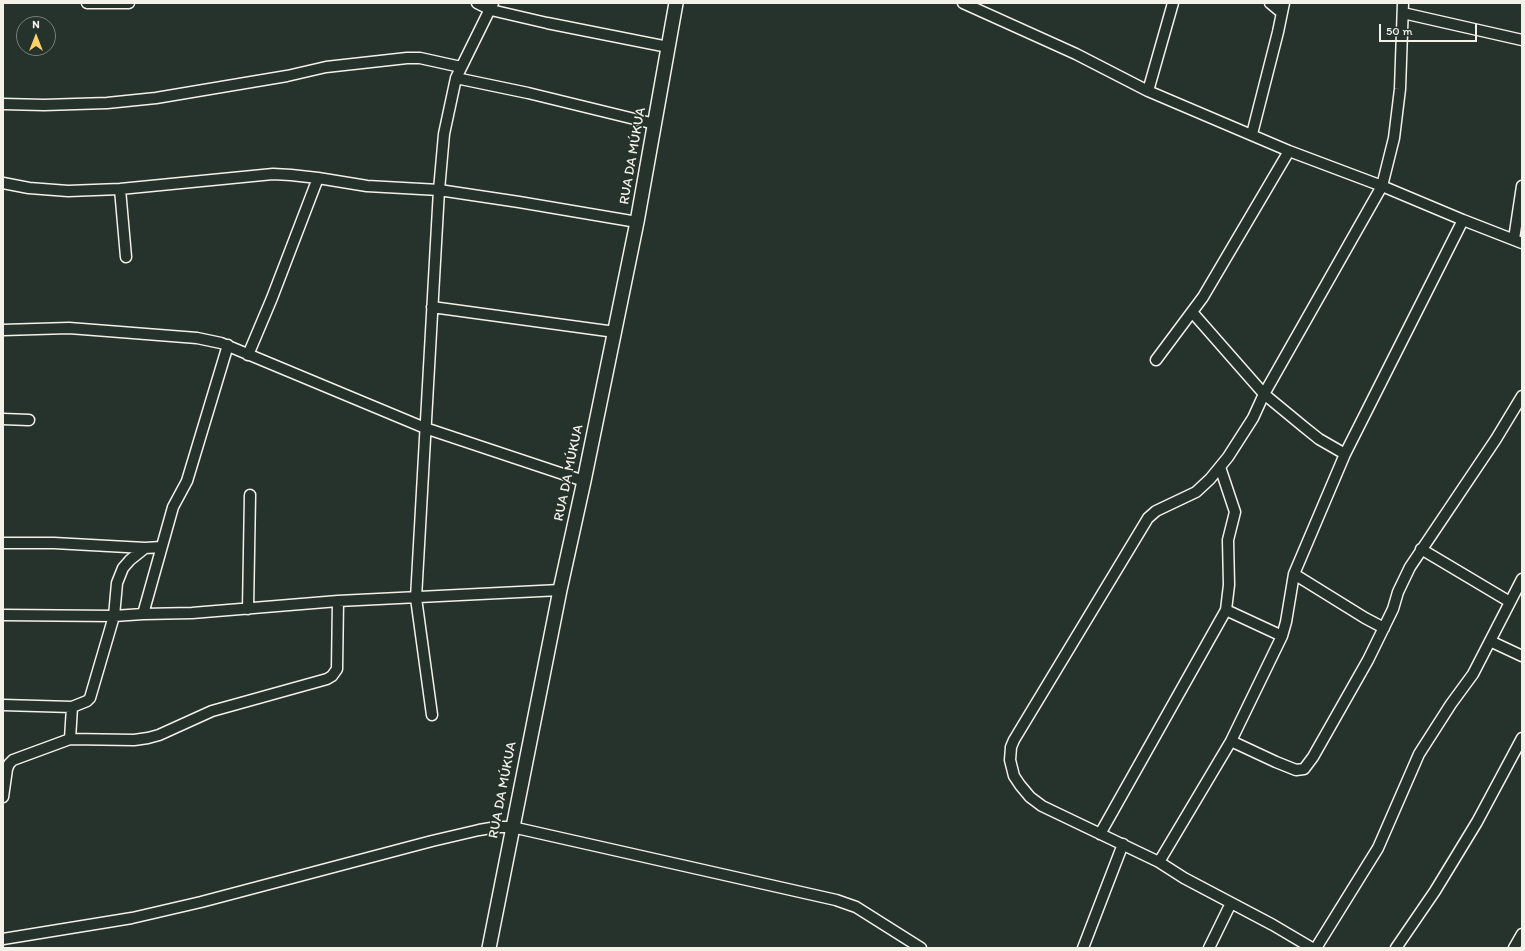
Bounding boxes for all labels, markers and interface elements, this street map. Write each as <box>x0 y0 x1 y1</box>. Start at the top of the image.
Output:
north arrow <box>16 16 56 56</box>
scale bar <box>1381 16 1479 42</box>
text: N <box>32 18 40 31</box>
text: 50 m <box>1386 24 1412 38</box>
street label: RUA DA MÚKUA <box>616 106 650 206</box>
street label: RUA DA MÚKUA <box>551 423 587 523</box>
street label: RUA DA MÚKUA <box>485 740 521 840</box>

